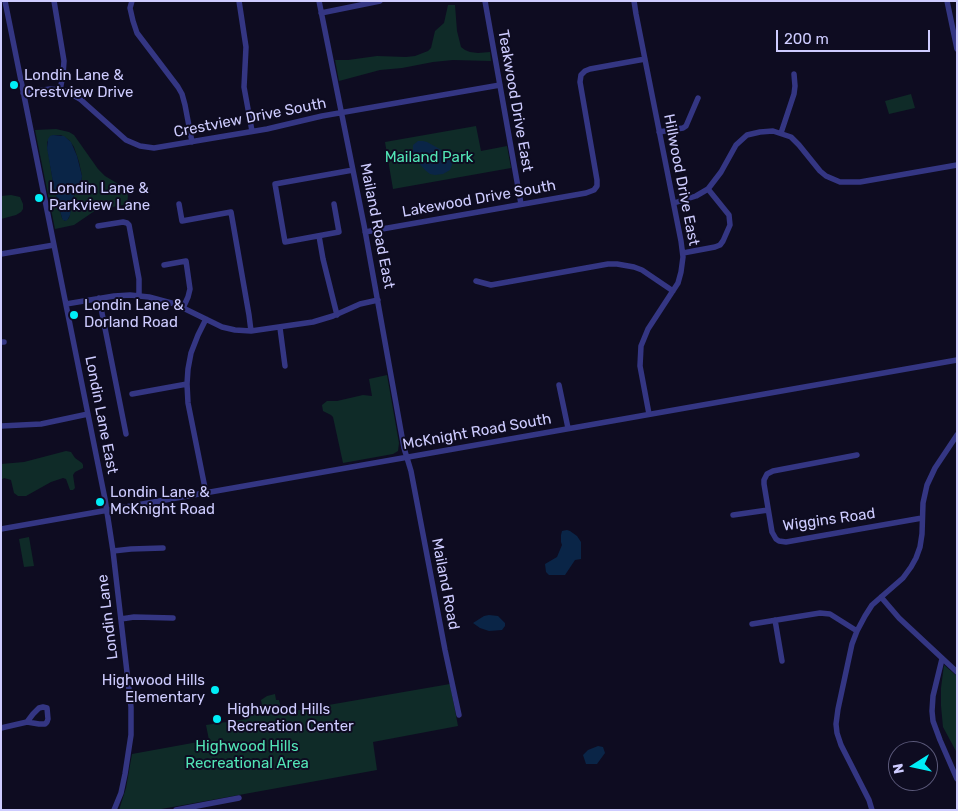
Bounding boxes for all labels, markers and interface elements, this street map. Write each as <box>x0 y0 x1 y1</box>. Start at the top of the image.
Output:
scale bar <box>778 20 932 52</box>
street label: Teakwood Drive East <box>494 29 536 173</box>
text: 200 m <box>784 30 829 48</box>
place label: Londin Lane & Crestview Drive <box>24 67 133 102</box>
marker: Londin Lane & Crestview Drive <box>8 79 20 91</box>
street label: Crestview Drive South <box>172 94 328 142</box>
street label: Hillwood Drive East <box>659 113 703 247</box>
park label: Mailand Park <box>385 149 473 167</box>
street label: Mailand Road East <box>356 162 398 290</box>
street label: Lakewood Drive South <box>401 177 557 221</box>
place label: Londin Lane & Parkview Lane <box>49 180 150 215</box>
marker: Londin Lane & Parkview Lane <box>33 192 45 204</box>
place label: Londin Lane & Dorland Road <box>84 297 184 332</box>
marker: Londin Lane & Dorland Road <box>68 309 80 321</box>
street label: Londin Lane East <box>81 354 121 476</box>
street label: McKnight Road South <box>401 410 553 454</box>
place label: Londin Lane & McKnight Road <box>110 484 215 519</box>
marker: Londin Lane & McKnight Road <box>94 496 106 508</box>
street label: Wiggins Road <box>782 505 876 535</box>
street label: Mailand Road <box>427 537 463 631</box>
street label: Londin Lane <box>94 573 122 661</box>
place label: Highwood Hills Elementary <box>102 672 205 707</box>
marker: Highwood Hills Elementary <box>209 684 221 696</box>
place label: Highwood Hills Recreation Center <box>227 701 354 736</box>
marker: Highwood Hills Recreation Center <box>211 713 223 725</box>
park label: Highwood Hills Recreational Area <box>185 738 309 773</box>
north arrow <box>888 741 938 791</box>
text: N <box>889 762 908 775</box>

